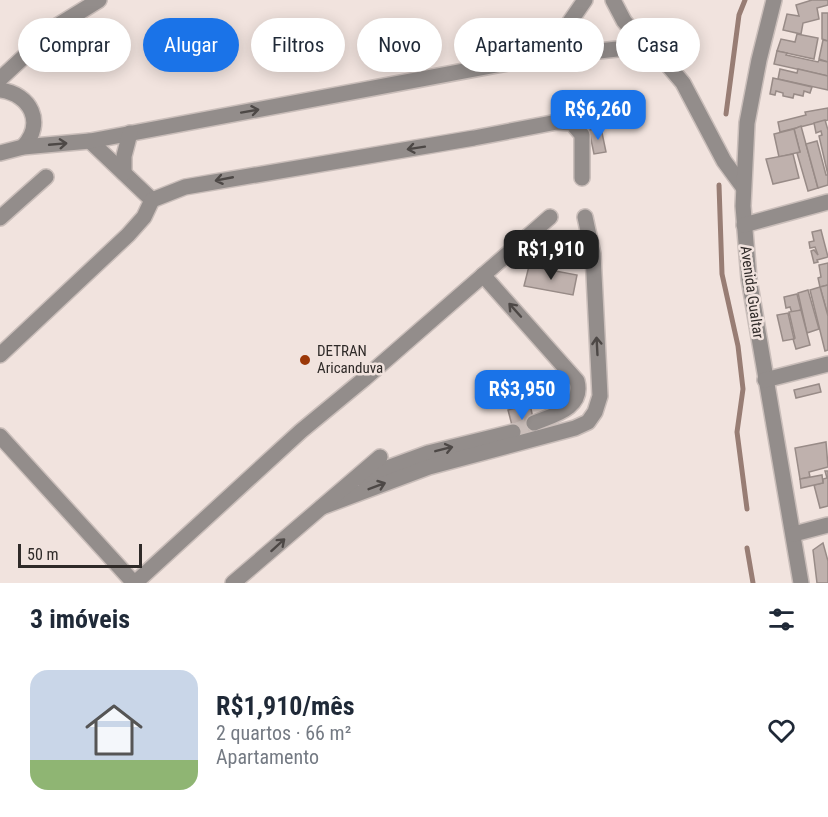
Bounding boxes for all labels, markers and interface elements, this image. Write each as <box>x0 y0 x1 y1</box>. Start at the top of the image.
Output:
chip: Comprar <box>18 18 131 72</box>
chip: Alugar <box>143 18 239 72</box>
chip: Filtros <box>251 18 345 72</box>
chip: Novo <box>357 18 442 72</box>
chip: Apartamento <box>454 18 604 72</box>
chip: Casa <box>616 18 700 72</box>
pin: R$6,260 <box>543 90 653 141</box>
text: R$6,260 <box>565 97 631 121</box>
one-way arrow <box>239 106 259 117</box>
one-way arrow <box>47 138 67 149</box>
one-way arrow <box>407 143 427 154</box>
one-way arrow <box>215 174 234 185</box>
pin: R$1,910 <box>496 230 606 281</box>
text: R$1,910 <box>518 237 584 261</box>
street label: Avenida Gualtar <box>737 245 767 340</box>
one-way arrow <box>507 302 522 317</box>
one-way arrow <box>592 336 603 356</box>
place label: DETRAN Aricanduva <box>317 342 383 377</box>
marker: DETRAN Aricanduva <box>298 353 312 367</box>
pin: R$3,950 <box>467 370 577 421</box>
text: R$3,950 <box>489 377 555 401</box>
one-way arrow <box>434 443 453 455</box>
one-way arrow <box>367 480 386 491</box>
one-way arrow <box>270 538 285 552</box>
scale bar <box>18 541 142 568</box>
text: 50 m <box>27 545 59 564</box>
icon: filters <box>765 603 798 636</box>
text: 3 imóveis <box>30 604 130 634</box>
text: R$1,910/mês <box>216 691 355 721</box>
icon: home <box>78 694 150 766</box>
icon: heart <box>765 714 798 747</box>
text: 2 quartos · 66 m² <box>216 721 351 745</box>
text: Apartamento <box>216 745 319 769</box>

